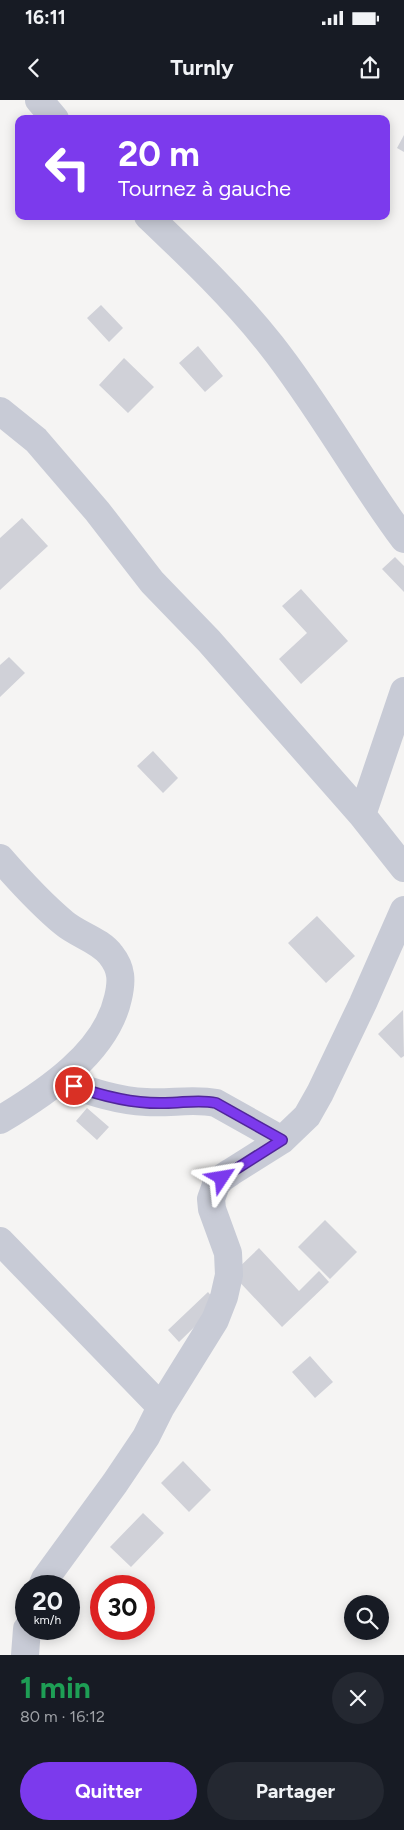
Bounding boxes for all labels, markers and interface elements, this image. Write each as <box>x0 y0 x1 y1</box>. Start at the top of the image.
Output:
text: 16:11 <box>25 6 66 29</box>
icon: back <box>20 54 48 82</box>
text: Turnly <box>170 54 234 81</box>
icon: share <box>356 54 384 82</box>
text: 20 m <box>118 133 200 175</box>
icon: left <box>35 135 100 200</box>
text: Tournez à gauche <box>118 175 291 202</box>
pin <box>53 1065 95 1107</box>
icon: arrive <box>60 1072 88 1100</box>
position arrow <box>195 1151 247 1203</box>
speed limit sign: 30 <box>90 1575 155 1640</box>
text: 20 <box>32 1586 63 1616</box>
map controls <box>344 1595 389 1640</box>
button: search <box>344 1595 389 1640</box>
text: km/h <box>34 1613 61 1627</box>
text: 1 min <box>20 1669 91 1706</box>
button: close <box>332 1672 384 1724</box>
text: 80 m · 16:12 <box>20 1707 105 1726</box>
button: Quitter <box>20 1762 197 1820</box>
button: Partager <box>207 1762 384 1820</box>

